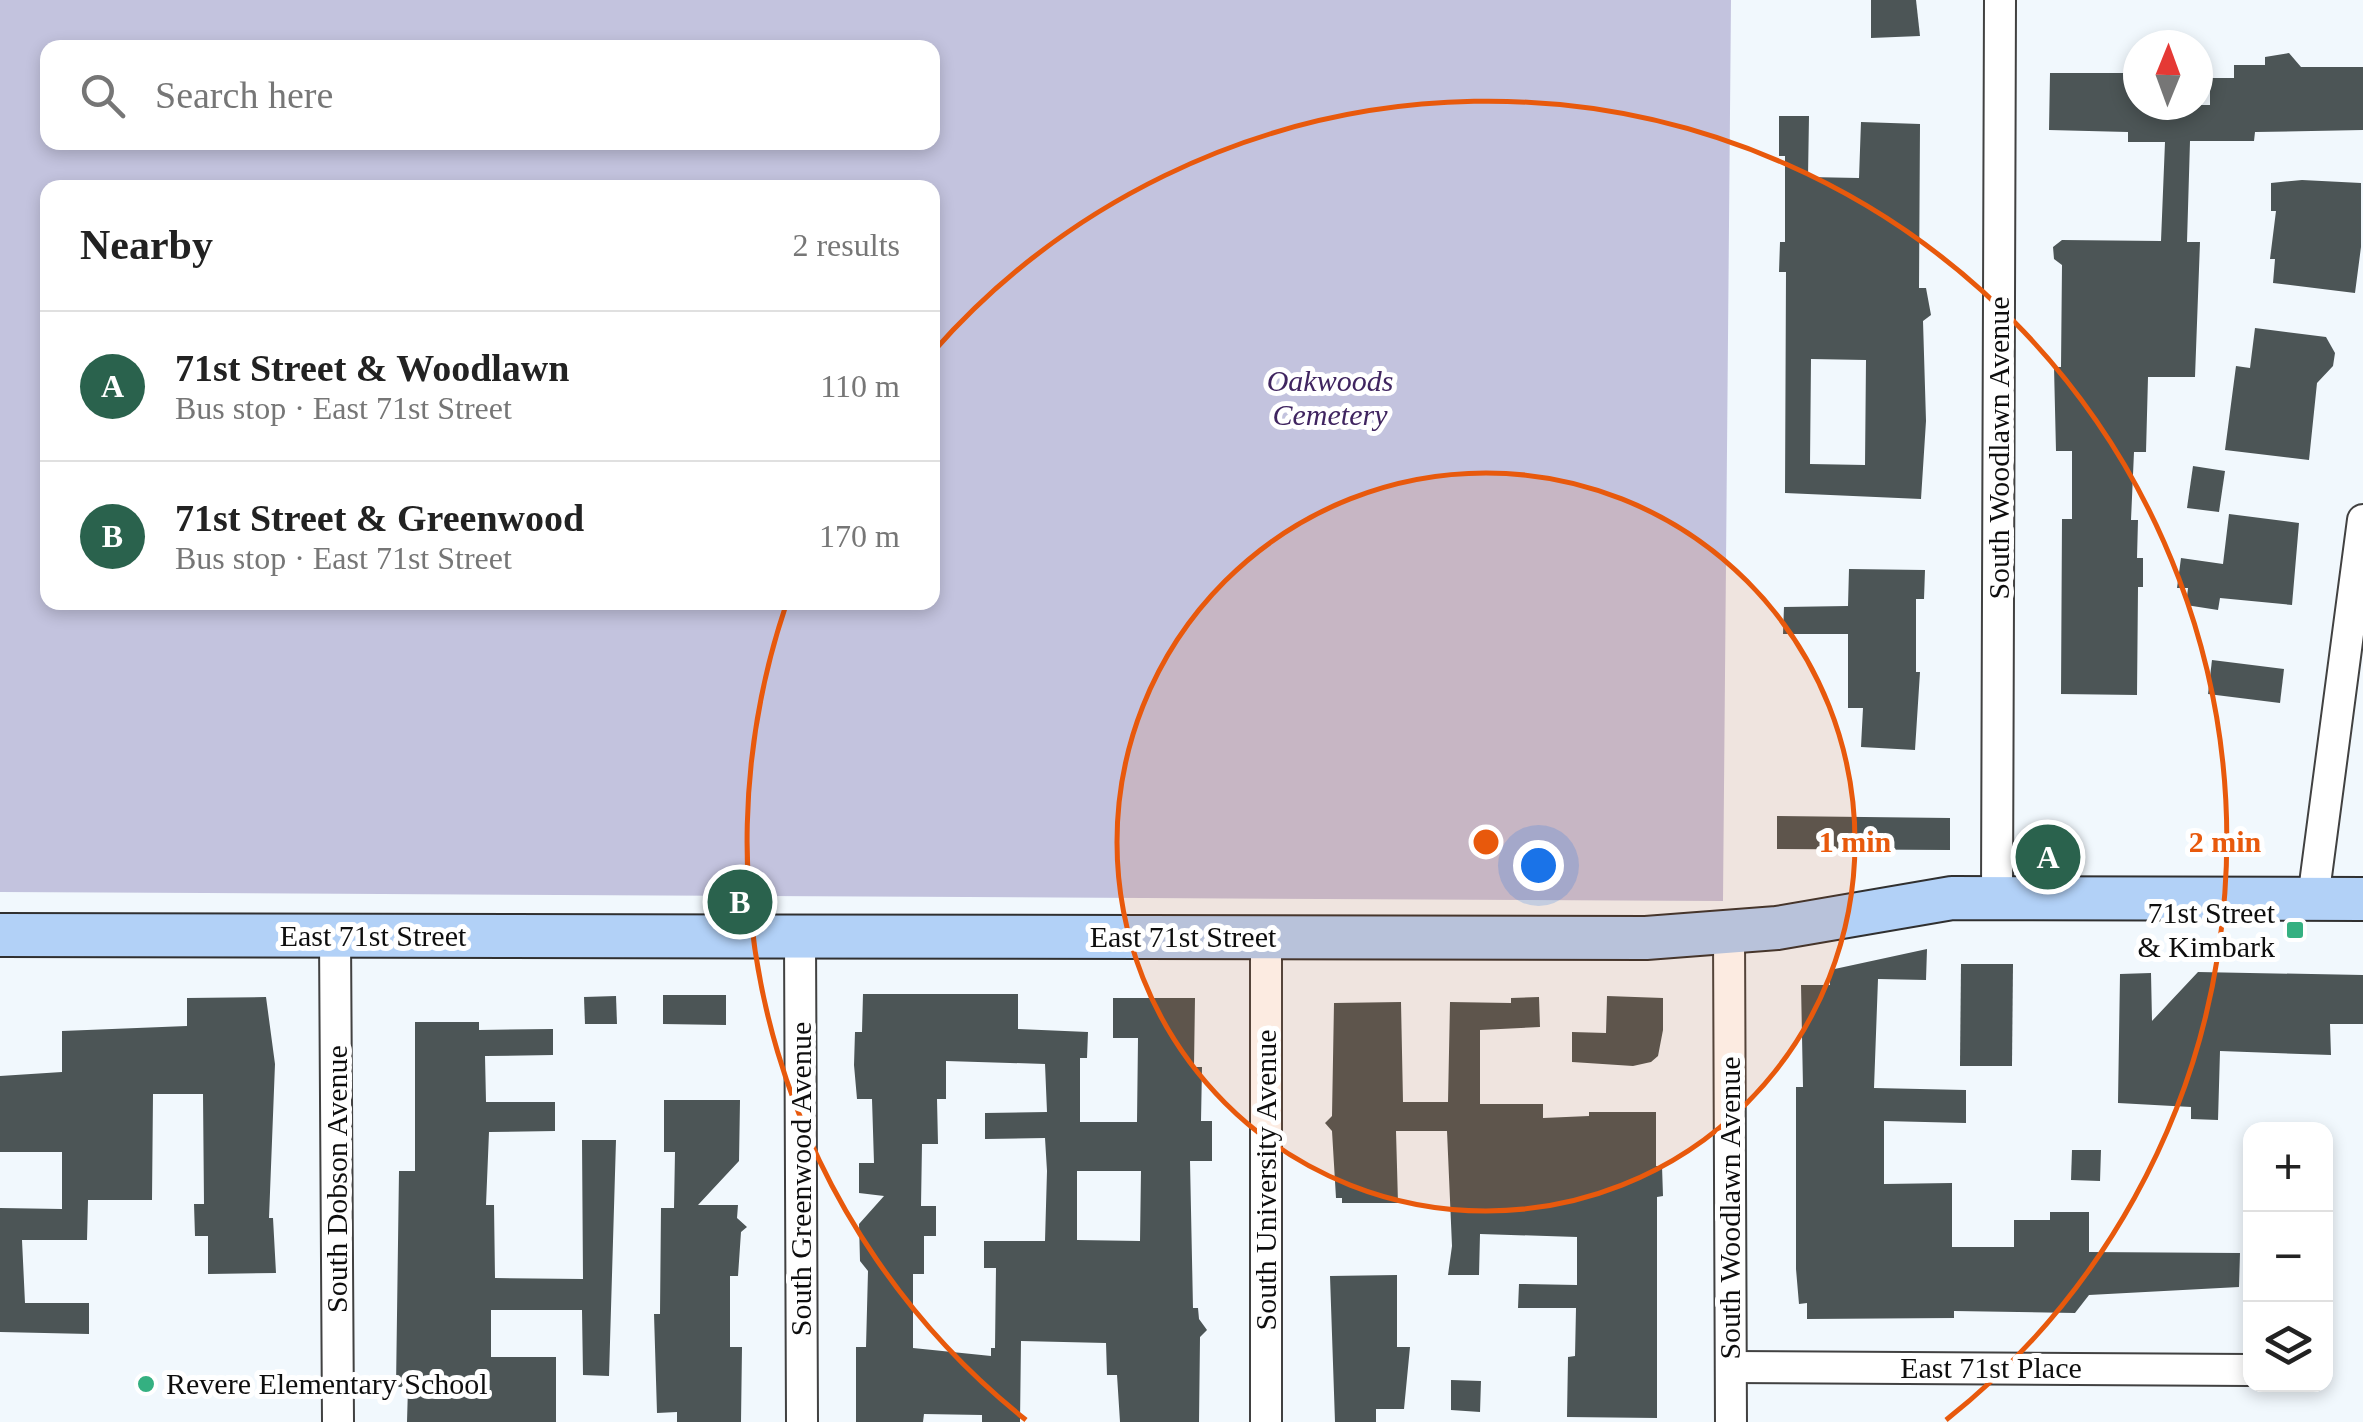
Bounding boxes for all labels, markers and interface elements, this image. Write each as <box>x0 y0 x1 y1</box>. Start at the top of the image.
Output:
north arrow <box>2123 30 2213 120</box>
search box <box>40 40 940 150</box>
icon: search <box>75 68 130 123</box>
text: Search here <box>155 74 333 116</box>
text: Nearby <box>80 222 213 268</box>
text: 2 results <box>792 227 900 263</box>
street label: South Woodlawn Avenue <box>1982 296 2015 600</box>
text: 71st Street & Woodlawn <box>175 347 569 389</box>
park label: Oakwoods Cemetery <box>1267 364 1393 431</box>
text: A <box>101 368 124 404</box>
text: 110 m <box>820 368 900 404</box>
text: Bus stop · East 71st Street <box>175 390 512 426</box>
text: 71st Street & Greenwood <box>175 497 584 539</box>
text: B <box>102 518 123 554</box>
text: 170 m <box>819 518 900 554</box>
text: Bus stop · East 71st Street <box>175 540 512 576</box>
pin: A <box>2016 820 2080 894</box>
centre of rings <box>1468 824 1504 860</box>
text: 1 min <box>1819 825 1892 858</box>
text: 2 min <box>2189 825 2262 858</box>
your location <box>1513 840 1564 891</box>
pin: B <box>708 864 772 940</box>
place label: 71st Street & Kimbark <box>2138 896 2276 963</box>
street label: East 71st Street <box>280 919 467 952</box>
marker: 71st Street & Kimbark <box>2284 919 2306 941</box>
street label: East 71st Street <box>1090 920 1277 953</box>
street label: South Greenwood Avenue <box>784 1022 817 1336</box>
street label: South University Avenue <box>1249 1029 1282 1331</box>
street label: South Dobson Avenue <box>320 1045 353 1313</box>
street label: South Woodlawn Avenue <box>1713 1056 1746 1360</box>
map controls <box>2243 1122 2333 1392</box>
button: + <box>2243 1122 2333 1212</box>
button: − <box>2243 1212 2333 1302</box>
button: layers <box>2243 1302 2333 1392</box>
street label: East 71st Place <box>1900 1351 2082 1384</box>
place label: Revere Elementary School <box>166 1367 488 1400</box>
marker: Revere Elementary School <box>135 1373 157 1395</box>

